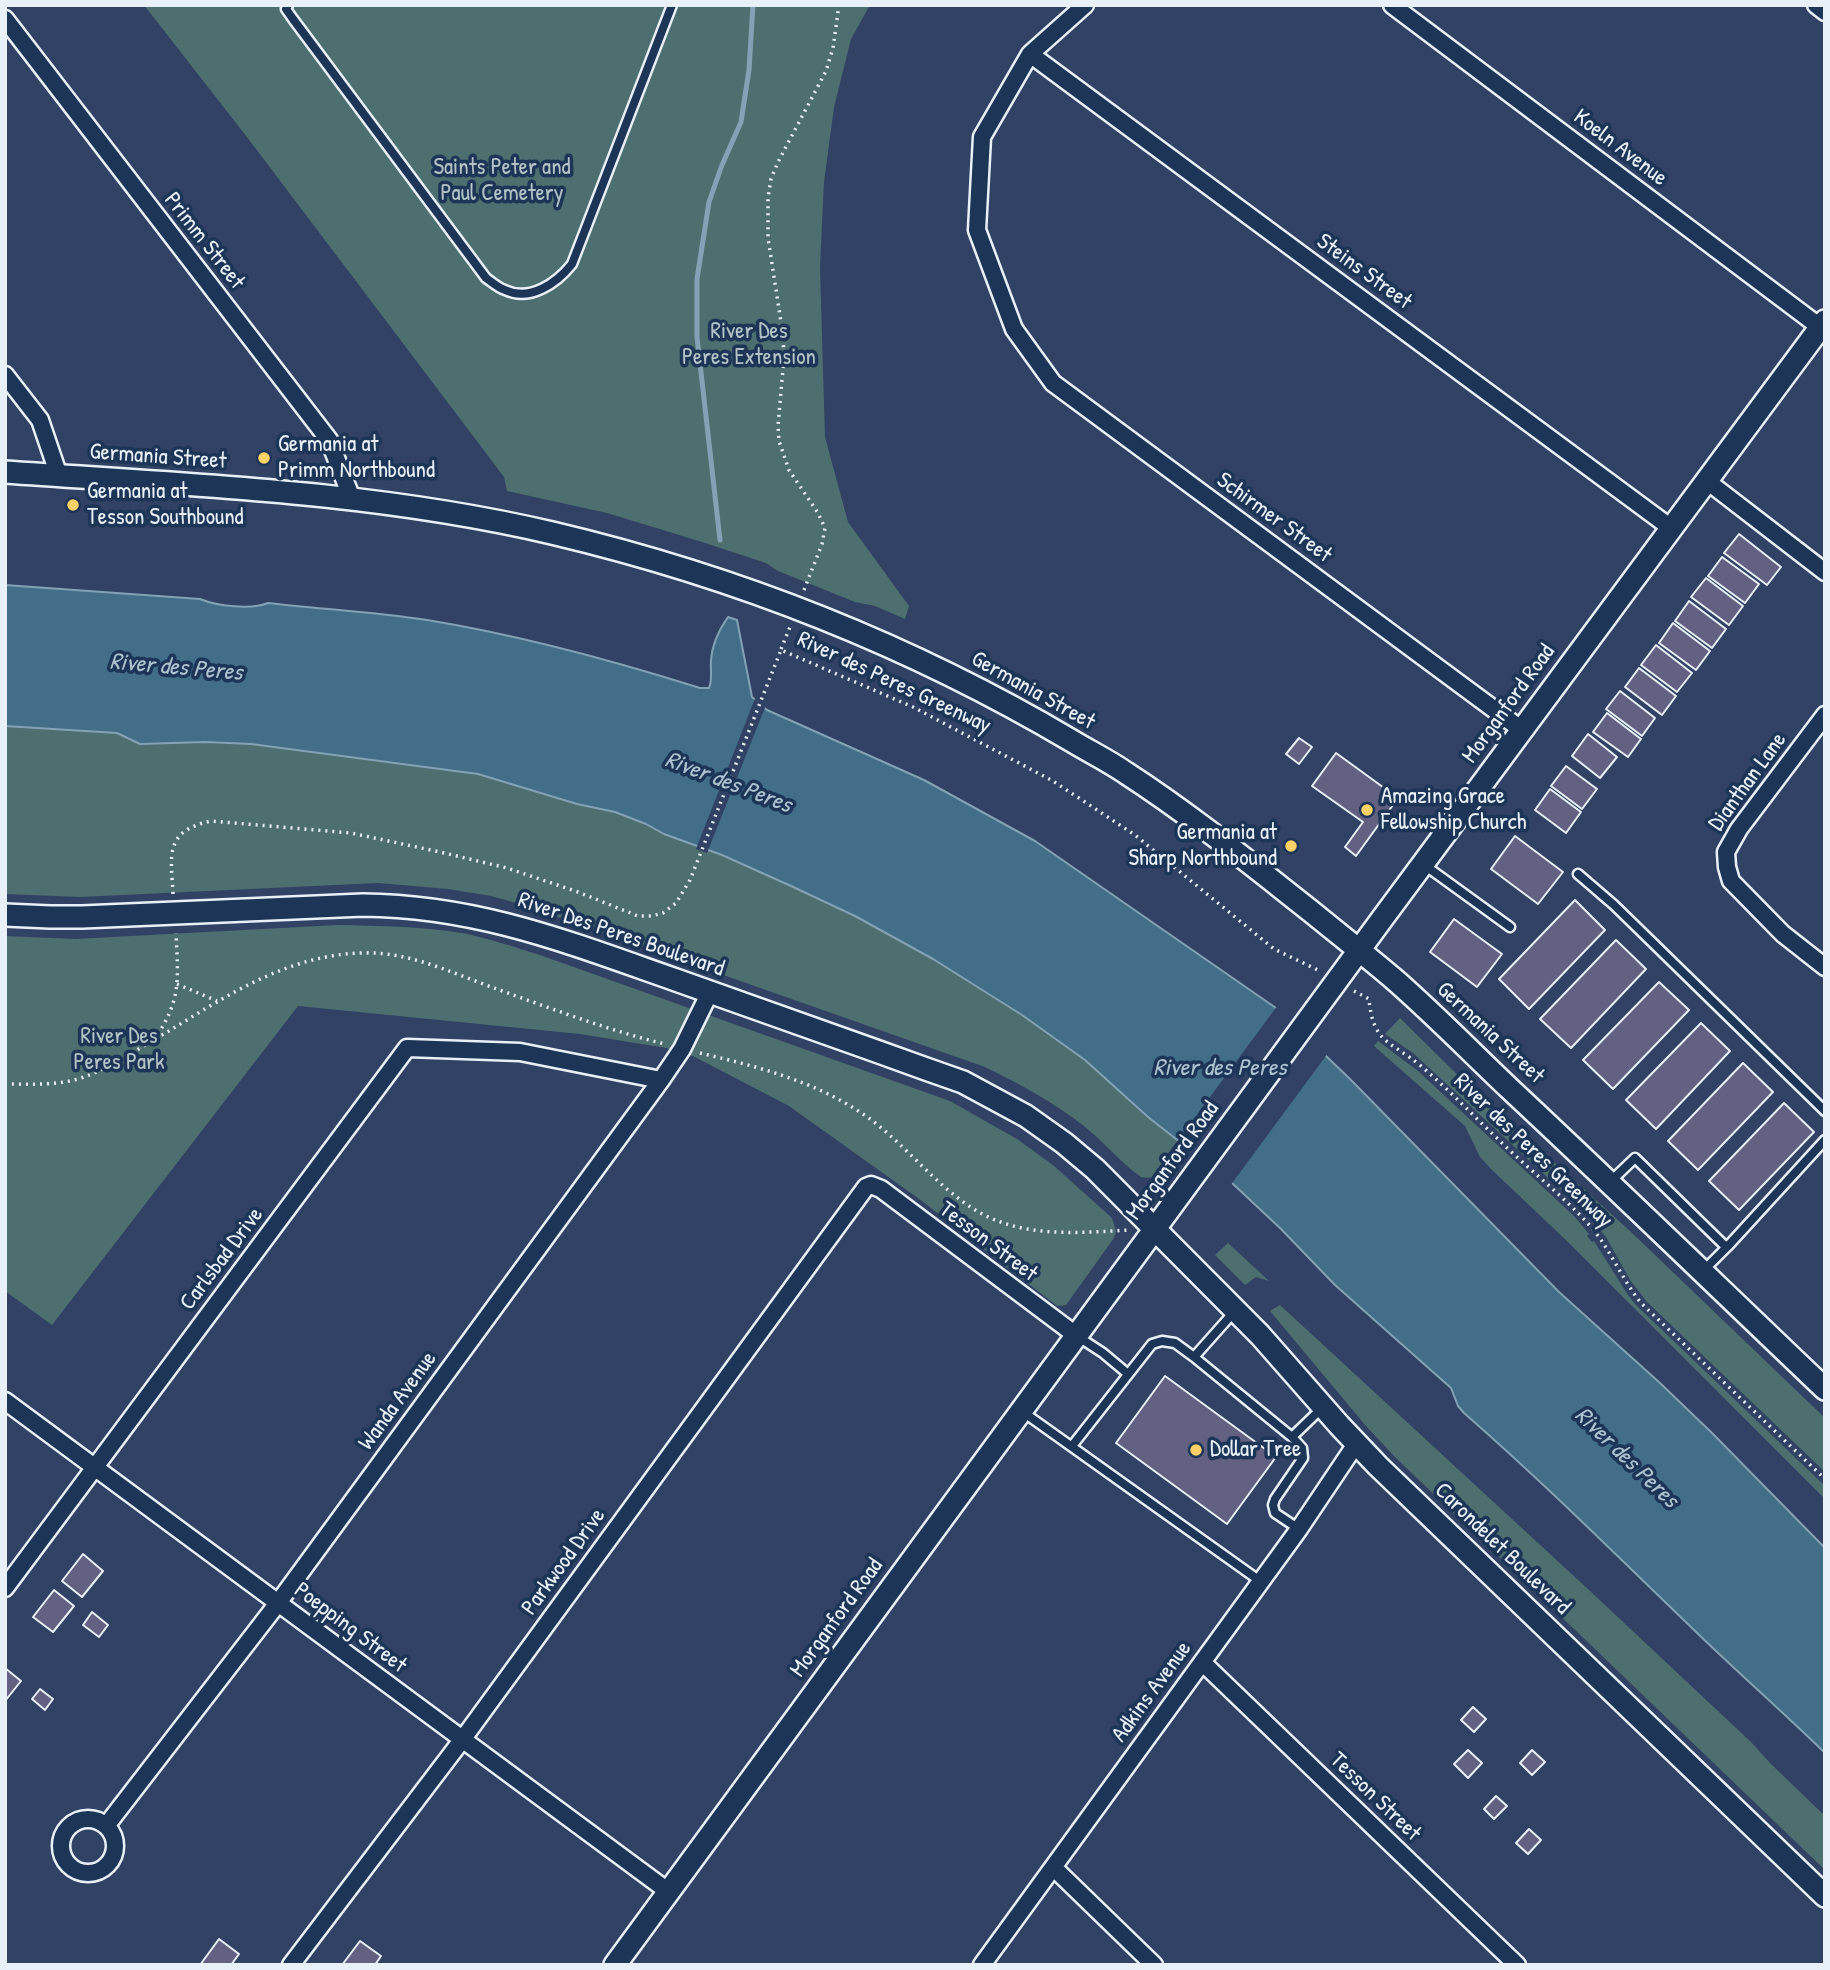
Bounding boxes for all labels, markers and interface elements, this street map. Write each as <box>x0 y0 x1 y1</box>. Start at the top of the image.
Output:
street label: Koeln Avenue <box>1568 104 1672 192</box>
park label: Saints Peter and Paul Cemetery <box>434 154 570 208</box>
street label: Primm Street <box>158 187 250 295</box>
street label: Steins Street <box>1311 228 1417 316</box>
park label: River Des Peres Extension <box>682 318 816 372</box>
place label: Germania at Primm Northbound <box>278 431 435 485</box>
street label: Germania Street <box>89 438 227 476</box>
marker: Germania at Primm Northbound <box>256 450 272 466</box>
street label: Schirmer Street <box>1211 467 1337 569</box>
place label: Germania at Tesson Southbound <box>87 478 243 532</box>
marker: Germania at Tesson Southbound <box>65 497 81 513</box>
street label: River des Peres Greenway <box>793 626 995 740</box>
street label: Morganford Road <box>1457 639 1561 769</box>
street label: Germania Street <box>966 646 1100 736</box>
water label: River des Peres <box>109 648 243 688</box>
street label: Dianthan Lane <box>1703 727 1793 837</box>
water label: River des Peres <box>661 746 795 820</box>
place label: Amazing Grace Fellowship Church <box>1381 783 1526 837</box>
marker: Amazing Grace Fellowship Church <box>1359 802 1375 818</box>
place label: Germania at Sharp Northbound <box>1129 819 1277 873</box>
marker: Germania at Sharp Northbound <box>1283 838 1299 854</box>
street label: River Des Peres Boulevard <box>514 887 728 983</box>
street label: Germania Street <box>1430 976 1550 1090</box>
park label: River Des Peres Park <box>74 1023 164 1077</box>
water label: River des Peres <box>1154 1055 1286 1083</box>
street label: River des Peres Greenway <box>1448 1068 1618 1234</box>
street label: Morganford Road <box>1121 1096 1225 1226</box>
street label: Tesson Street <box>933 1196 1043 1288</box>
street label: Carlsbad Drive <box>174 1202 270 1316</box>
street label: Wanda Avenue <box>353 1346 443 1456</box>
water label: River des Peres <box>1568 1401 1684 1515</box>
place label: Dollar Tree <box>1210 1436 1301 1464</box>
marker: Dollar Tree <box>1188 1442 1204 1458</box>
street label: Carondelet Boulevard <box>1428 1477 1576 1621</box>
street label: Parkwood Drive <box>516 1503 612 1621</box>
street label: Morganford Road <box>785 1553 889 1683</box>
street label: Poepping Street <box>288 1577 412 1679</box>
street label: Adkins Avenue <box>1106 1636 1198 1748</box>
street label: Tesson Street <box>1324 1747 1426 1847</box>

